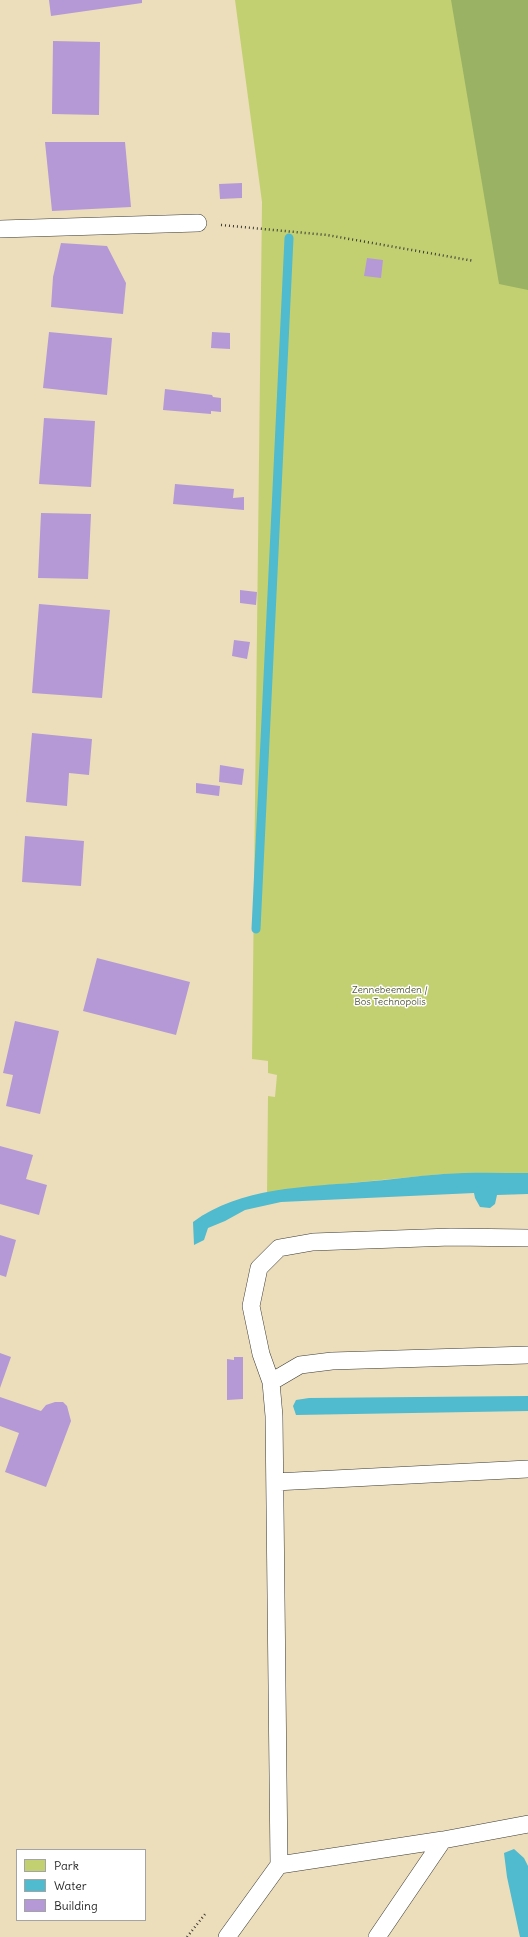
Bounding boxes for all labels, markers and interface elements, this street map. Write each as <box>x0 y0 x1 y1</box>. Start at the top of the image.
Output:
park label: Zennebeemden / Bos Technopolis <box>352 984 428 1008</box>
legend <box>16 1849 146 1921</box>
text: Park <box>54 1858 79 1873</box>
text: Water <box>54 1878 87 1893</box>
text: Building <box>54 1898 98 1913</box>

